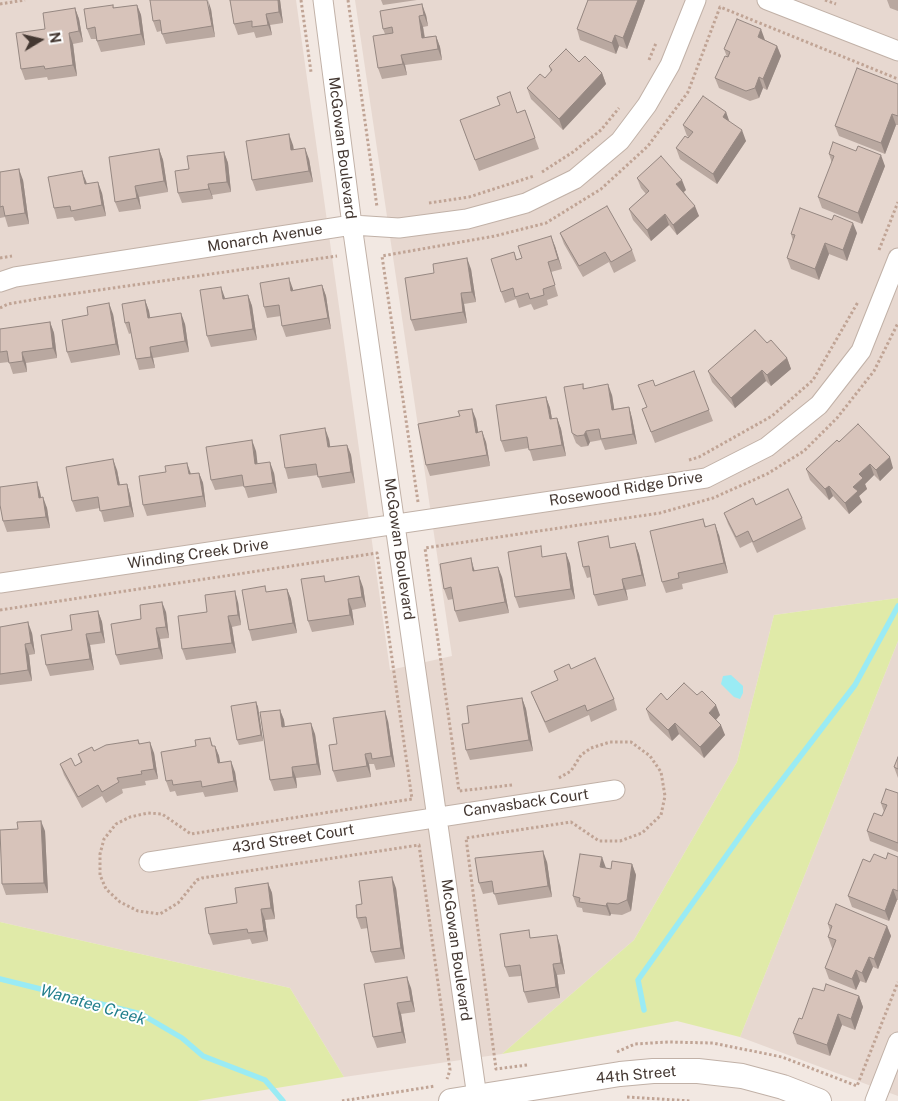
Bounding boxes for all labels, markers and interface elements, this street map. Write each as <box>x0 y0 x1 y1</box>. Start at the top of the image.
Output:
north arrow <box>15 15 65 65</box>
text: N <box>46 31 64 44</box>
street label: McGowan Boulevard <box>324 76 360 220</box>
street label: Monarch Avenue <box>206 220 324 256</box>
street label: Rosewood Ridge Drive <box>548 468 704 510</box>
street label: McGowan Boulevard <box>380 477 418 621</box>
street label: Winding Creek Drive <box>126 535 270 573</box>
street label: Canvasback Court <box>462 785 590 821</box>
street label: 43rd Street Court <box>230 820 356 858</box>
street label: McGowan Boulevard <box>437 878 475 1022</box>
water label: Wanatee Creek <box>38 981 148 1029</box>
street label: 44th Street <box>595 1063 677 1087</box>

